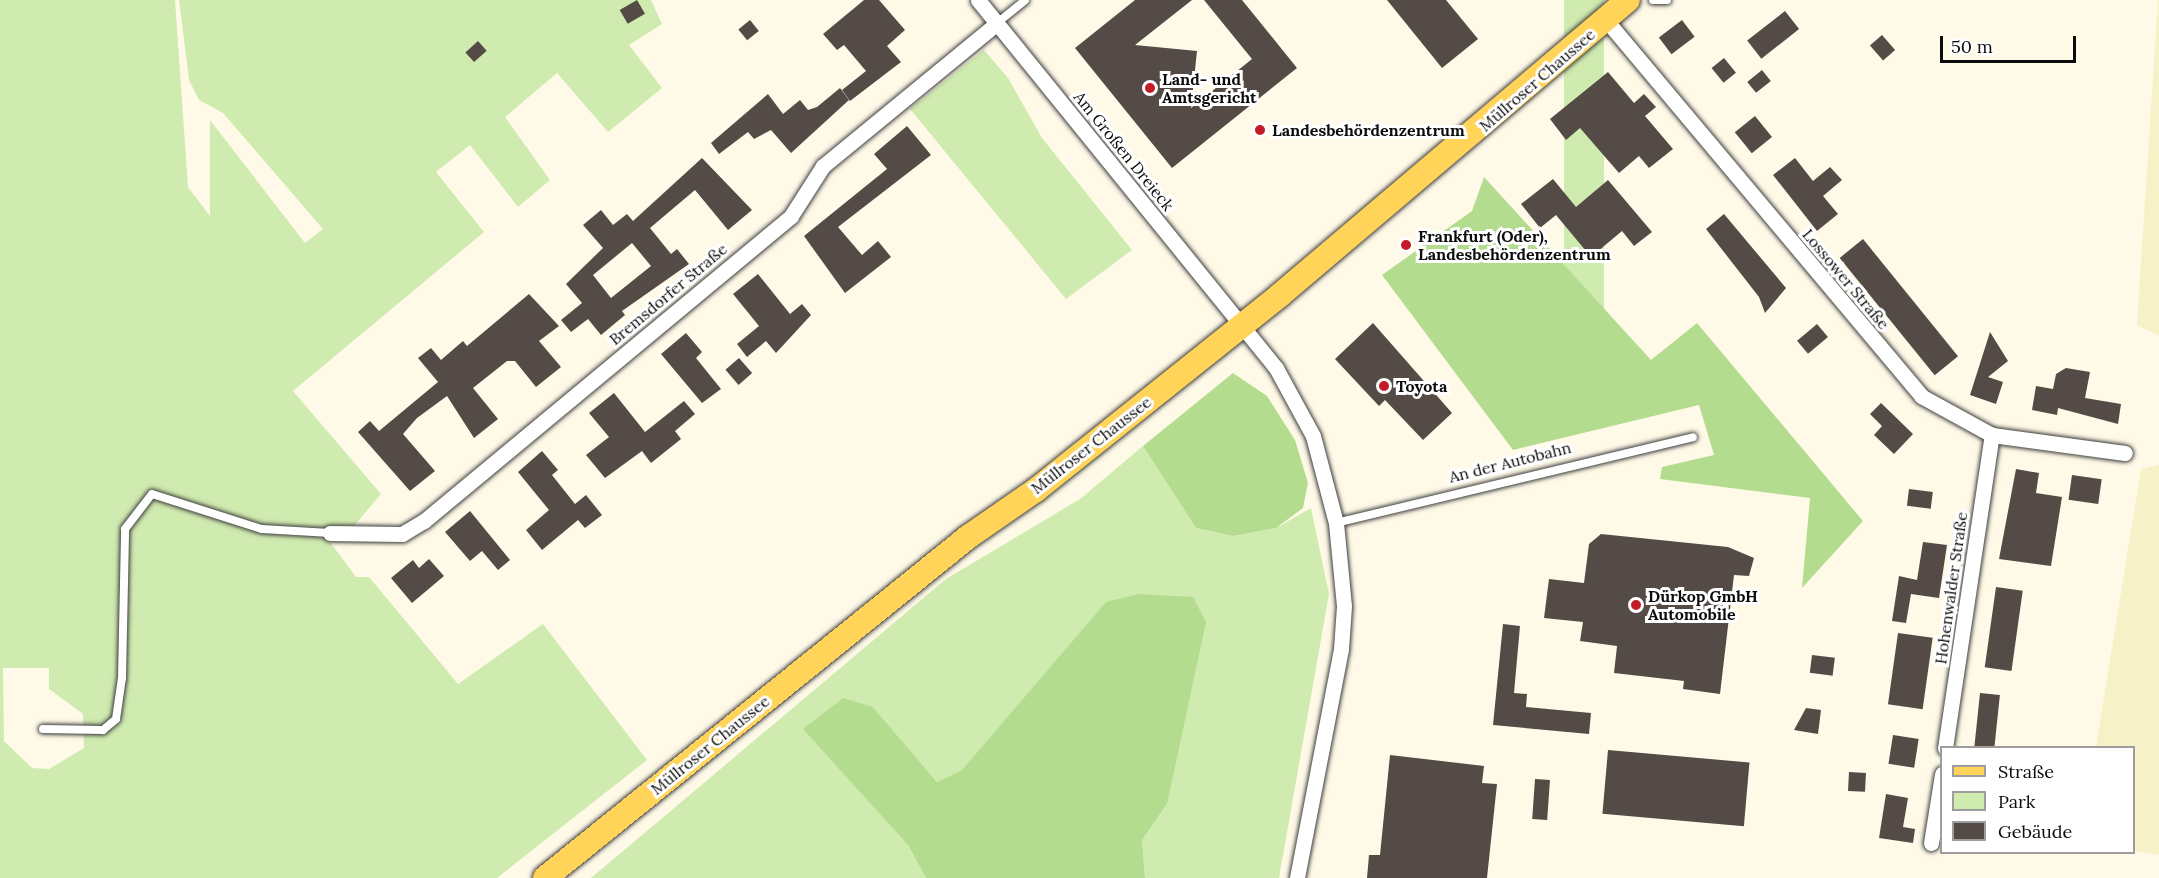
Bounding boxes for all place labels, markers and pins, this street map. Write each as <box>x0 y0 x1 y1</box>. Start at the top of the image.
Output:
place label: Land- und Amtsgericht <box>1162 69 1257 107</box>
marker: Land- und Amtsgericht <box>1143 81 1157 95</box>
place label: Landesbehördenzentrum <box>1272 120 1465 140</box>
marker: Landesbehördenzentrum <box>1253 123 1267 137</box>
place label: Frankfurt (Oder), Landesbehördenzentrum <box>1418 226 1611 264</box>
marker: Frankfurt (Oder), Landesbehördenzentrum <box>1399 238 1413 252</box>
place label: Toyota <box>1396 376 1447 396</box>
marker: Toyota <box>1377 379 1391 393</box>
place label: Dürkop GmbH Automobile <box>1648 586 1758 624</box>
marker: Dürkop GmbH Automobile <box>1629 598 1643 612</box>

